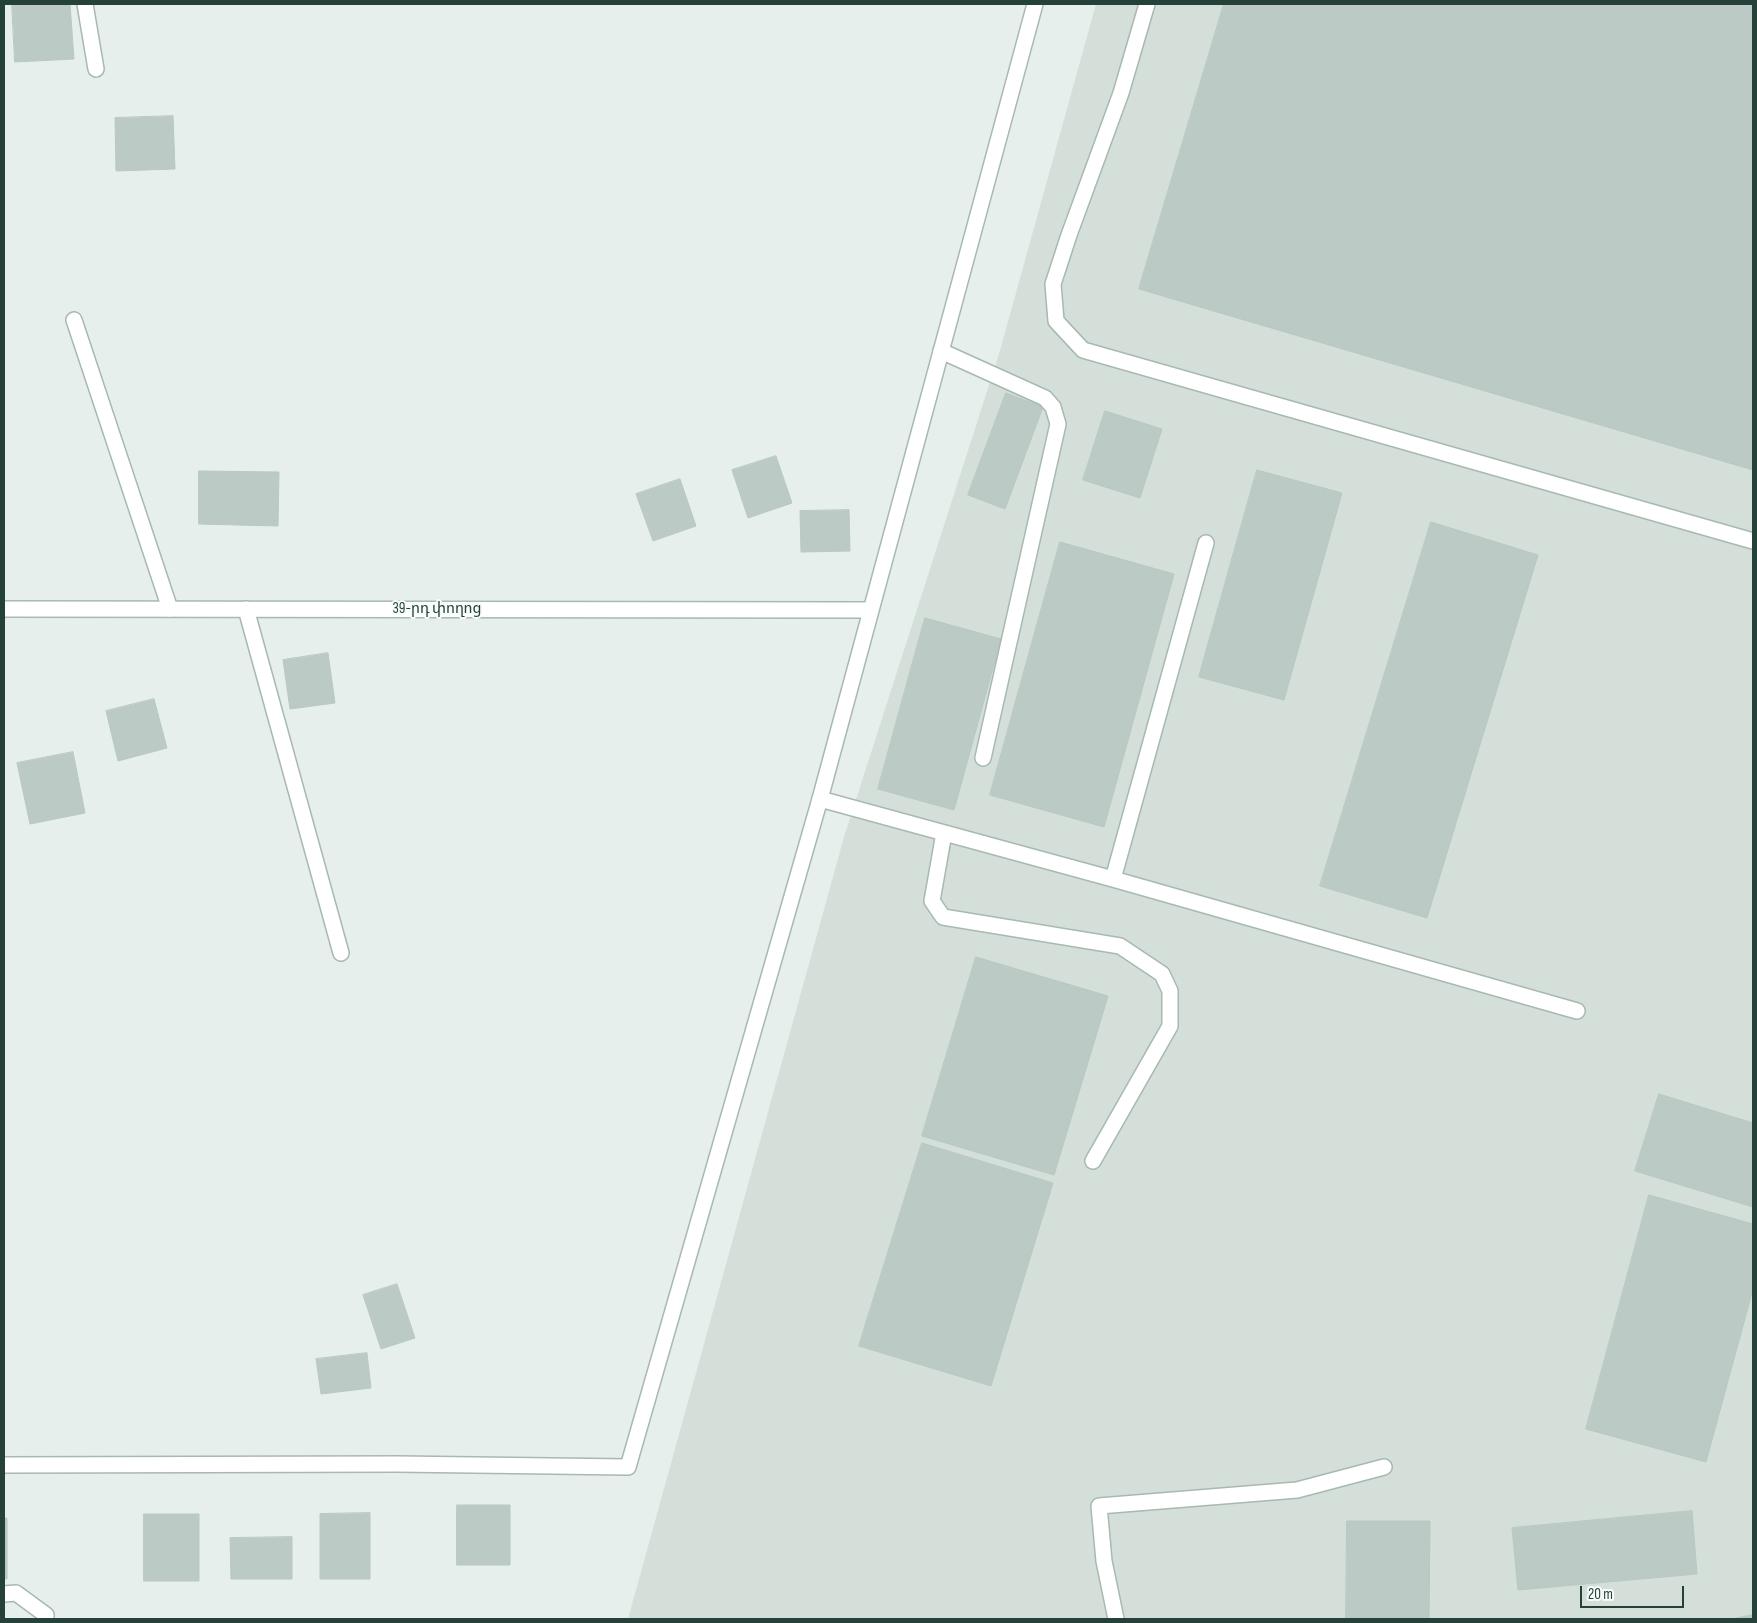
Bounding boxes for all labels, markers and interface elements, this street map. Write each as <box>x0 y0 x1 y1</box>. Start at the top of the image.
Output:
street label: 39-րդ փողոց <box>393 600 481 618</box>
scale bar <box>1582 1576 1686 1608</box>
text: 20 m <box>1588 1585 1613 1604</box>

